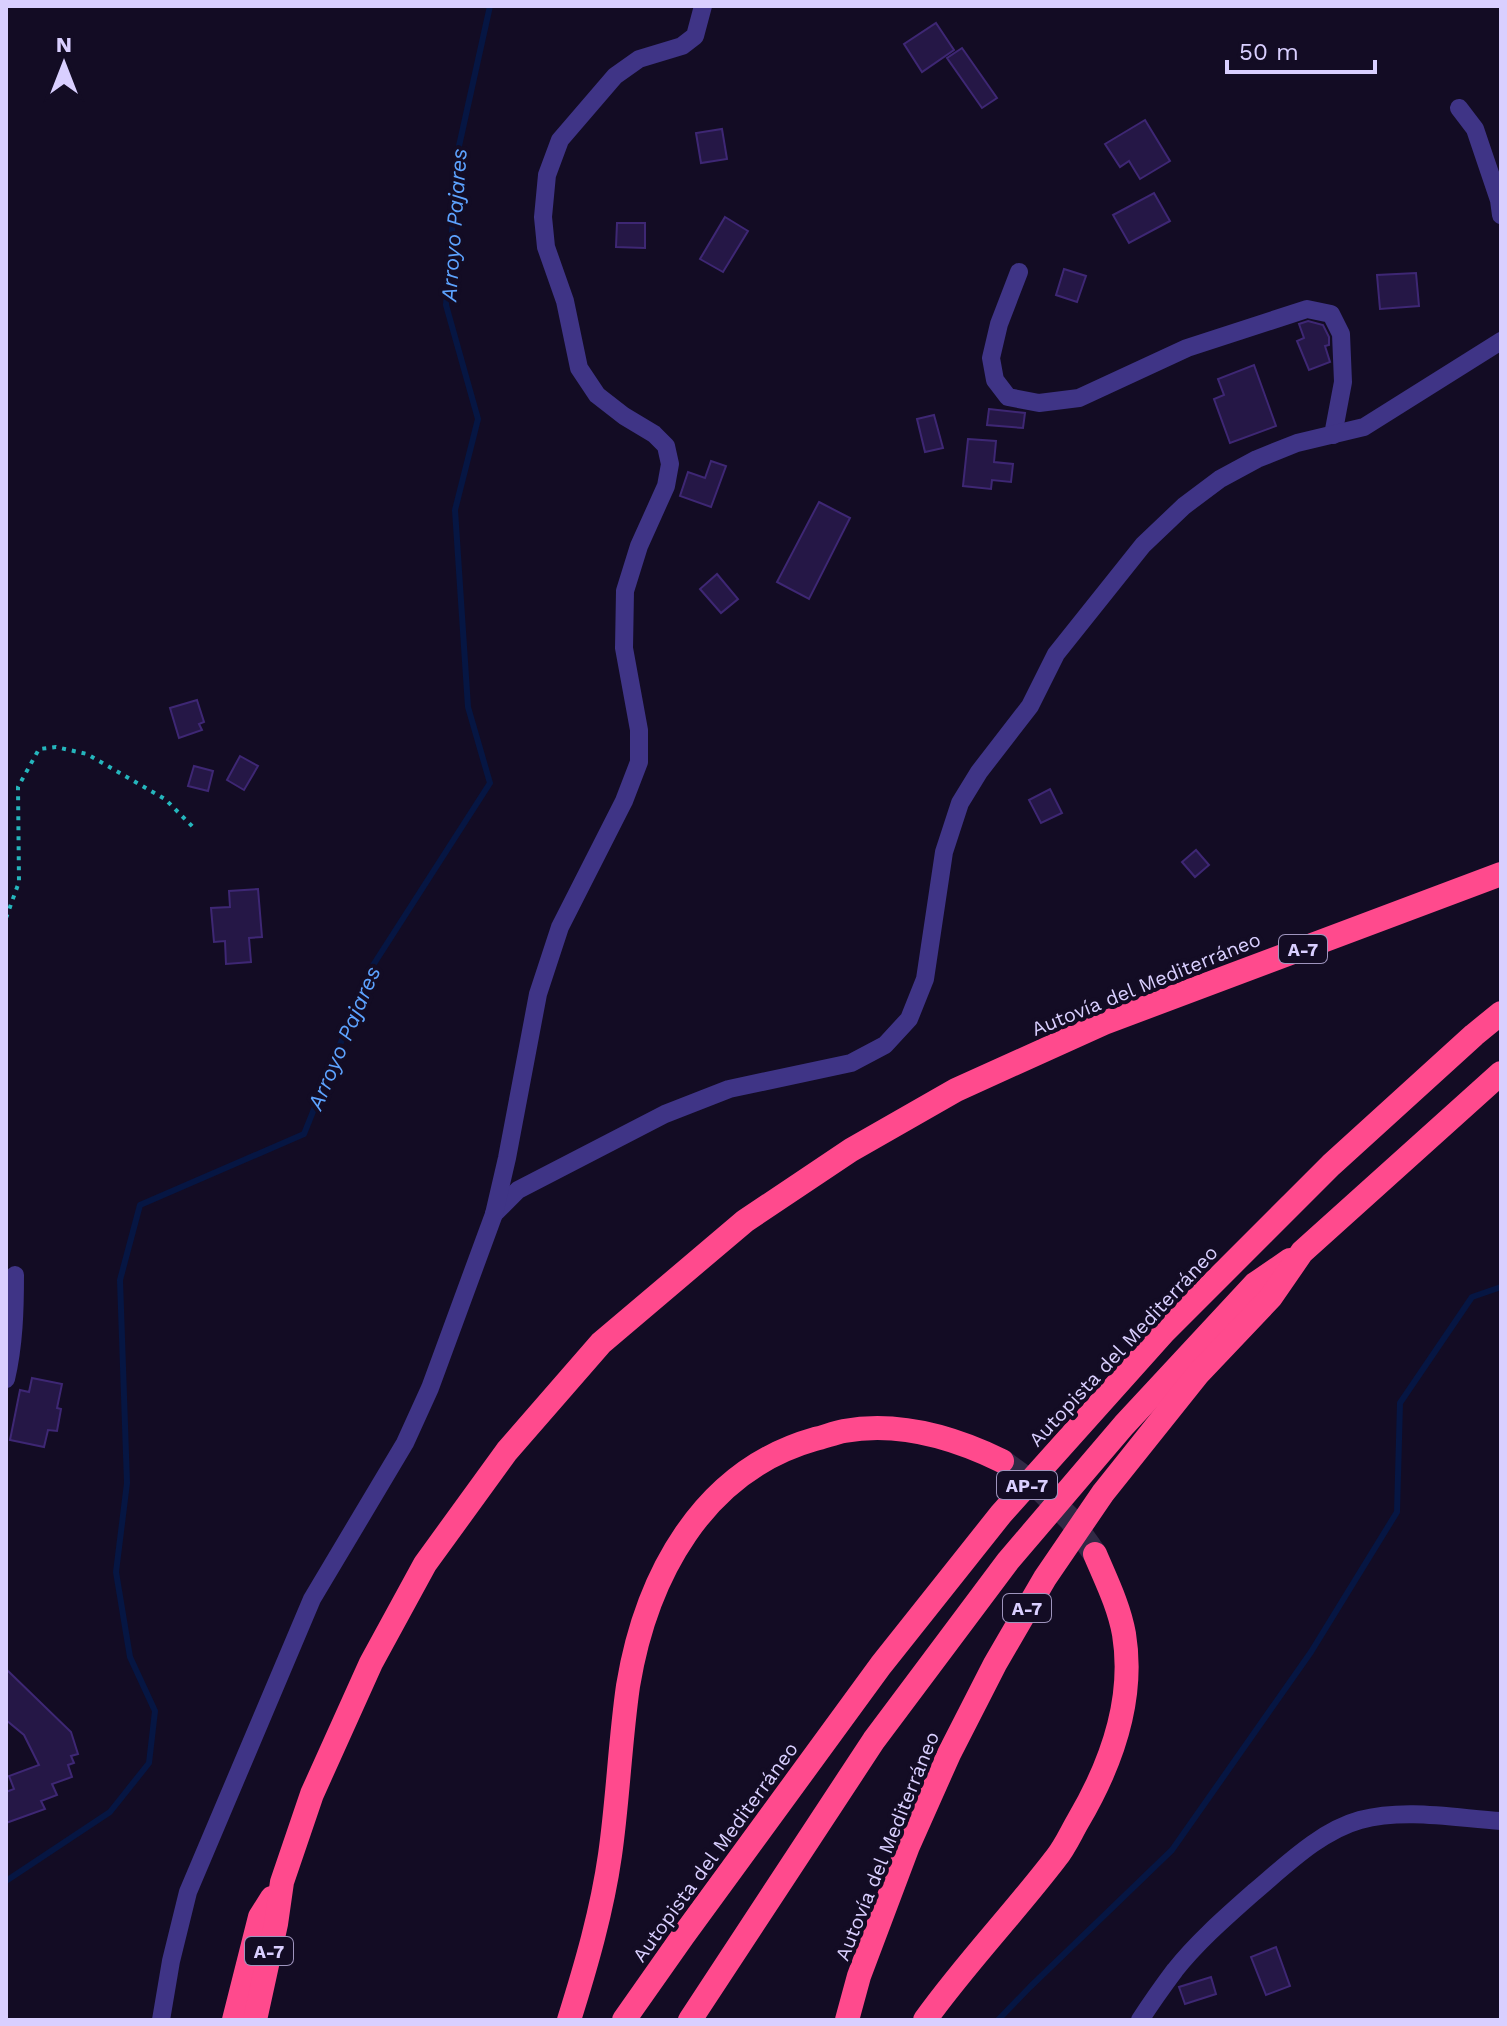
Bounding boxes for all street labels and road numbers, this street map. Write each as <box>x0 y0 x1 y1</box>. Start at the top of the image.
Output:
street label: Autovía del Mediterráneo <box>1028 927 1264 1041</box>
road number: A-7 <box>1279 935 1327 963</box>
street label: Autopista del Mediterráneo <box>1024 1241 1222 1451</box>
road number: AP-7 <box>997 1471 1057 1499</box>
road number: A-7 <box>1003 1594 1051 1622</box>
street label: Autovía del Mediterráneo <box>830 1728 944 1964</box>
street label: Autopista del Mediterráneo <box>627 1737 803 1967</box>
road number: A-7 <box>245 1937 293 1965</box>

